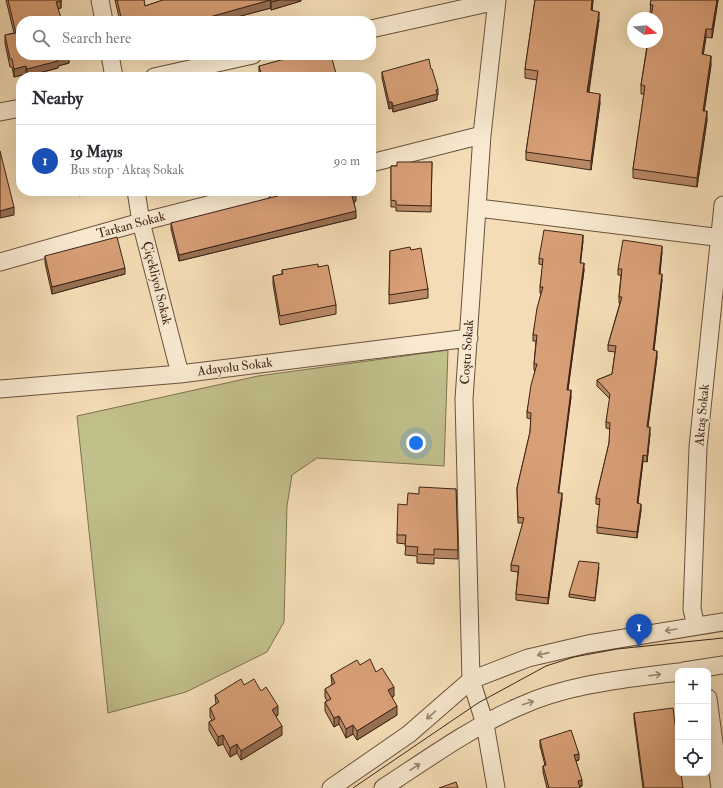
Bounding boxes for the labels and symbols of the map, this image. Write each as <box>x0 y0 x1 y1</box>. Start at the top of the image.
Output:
north arrow <box>627 12 663 48</box>
street label: Tarkan Sokak <box>95 208 168 242</box>
street label: Çiçekliyol Sokak <box>138 240 175 327</box>
street label: Coştu Sokak <box>457 318 477 385</box>
street label: Adayolu Sokak <box>196 354 274 381</box>
street label: Aktaş Sokak <box>691 383 713 448</box>
your location <box>406 433 426 453</box>
pin: 1 <box>626 614 652 647</box>
one-way arrow <box>665 627 678 635</box>
one-way arrow <box>537 651 550 659</box>
one-way arrow <box>648 671 661 679</box>
one-way arrow <box>522 699 535 706</box>
one-way arrow <box>425 711 436 720</box>
one-way arrow <box>409 763 420 771</box>

